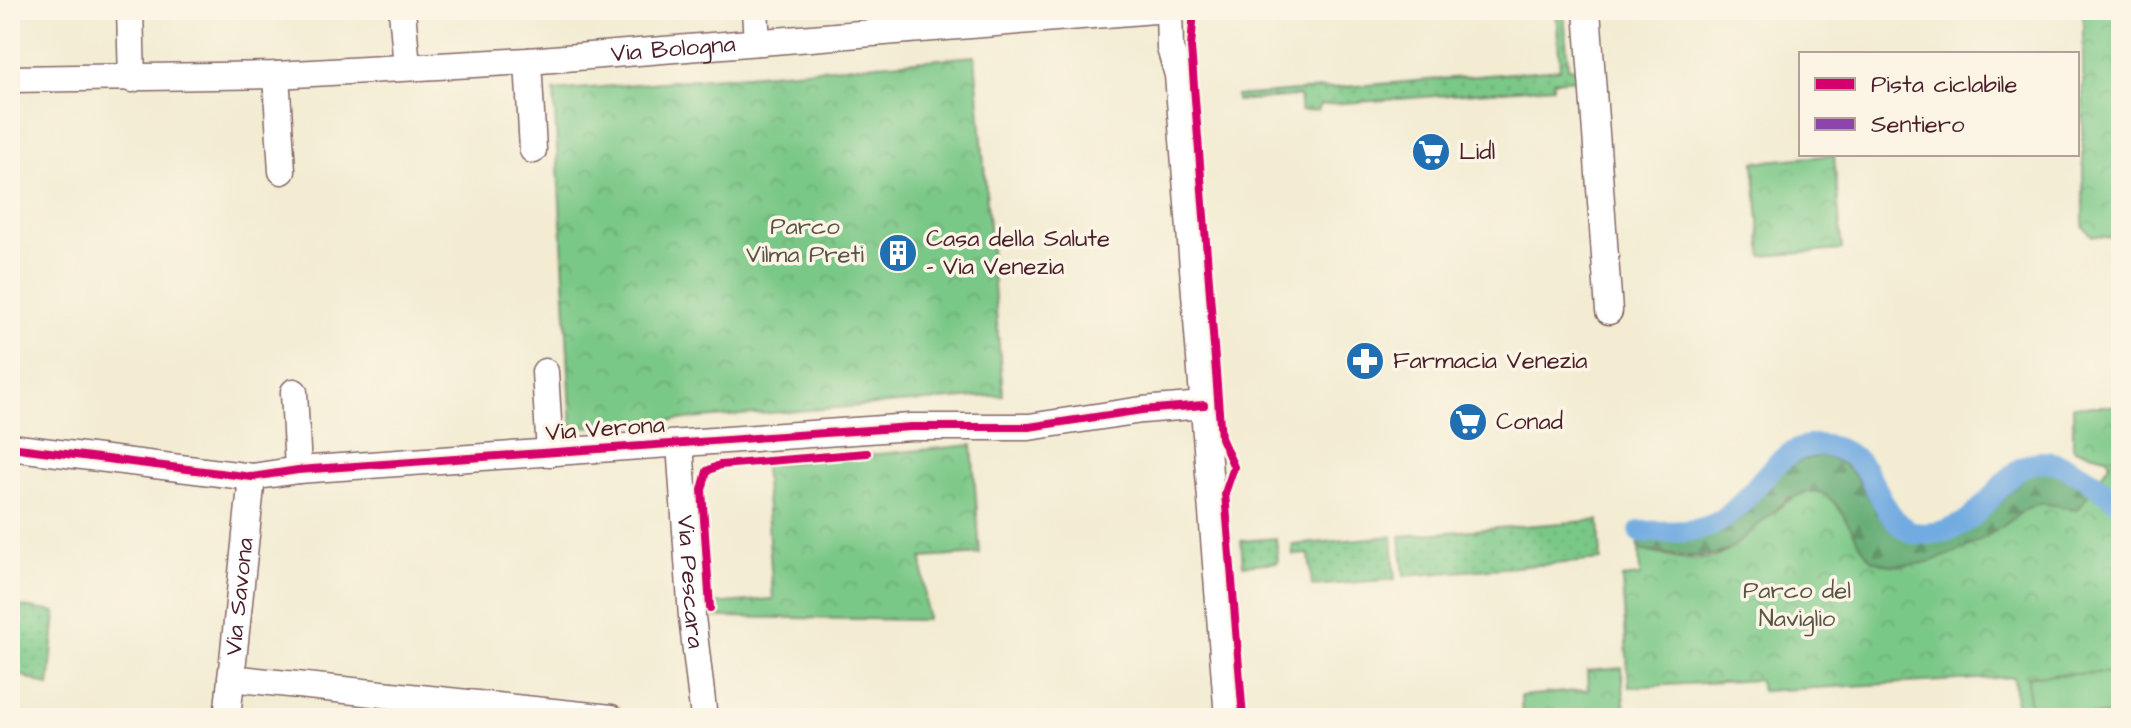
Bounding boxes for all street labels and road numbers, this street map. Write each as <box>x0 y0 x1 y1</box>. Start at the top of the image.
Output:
street label: Via Bologna <box>609 27 737 71</box>
street label: Via Verona <box>544 408 666 450</box>
street label: Via Pescara <box>668 514 713 650</box>
street label: Via Savona <box>217 536 263 657</box>

